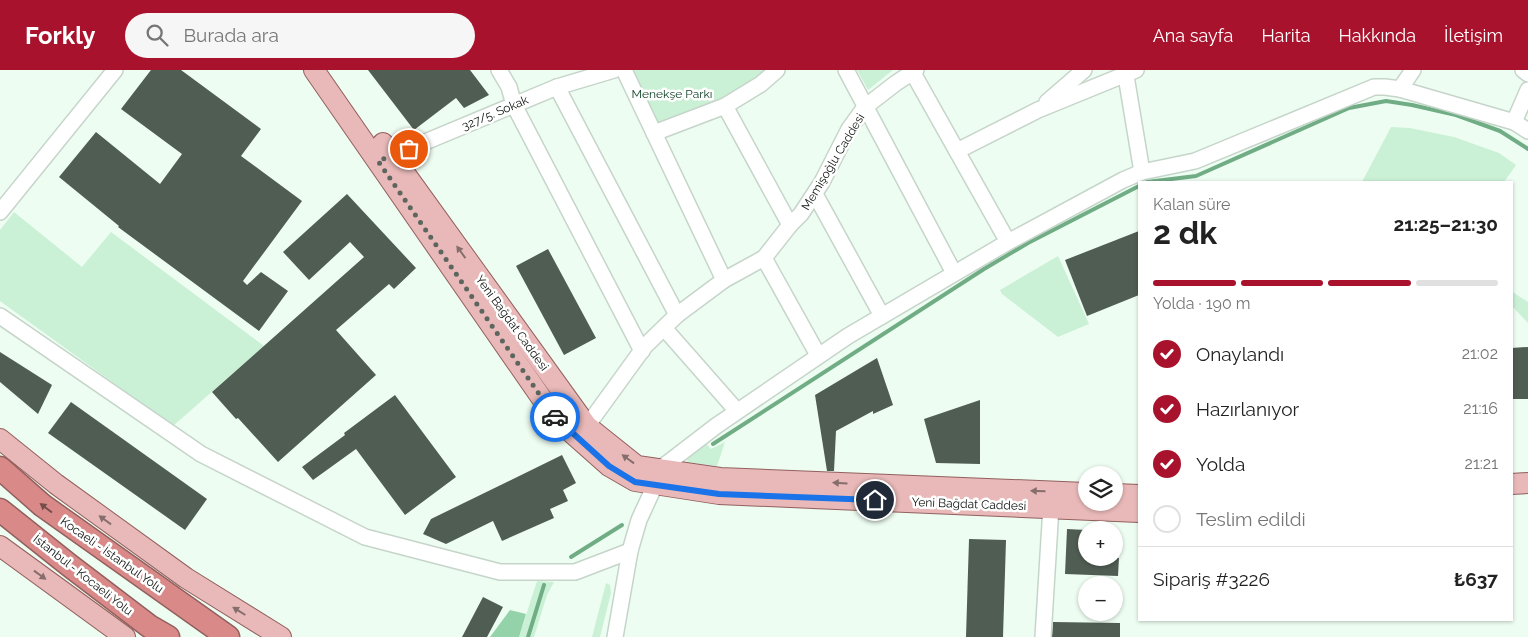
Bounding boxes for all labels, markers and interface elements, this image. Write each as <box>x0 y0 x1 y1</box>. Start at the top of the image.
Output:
search box <box>125 13 475 58</box>
text: Forkly <box>25 21 95 50</box>
icon: search <box>143 21 171 49</box>
text: Burada ara <box>183 24 279 46</box>
text: Ana sayfa <box>1153 25 1233 46</box>
text: Harita <box>1261 25 1311 46</box>
text: Hakkında <box>1339 25 1416 46</box>
text: İletişim <box>1444 25 1503 46</box>
park label: Menekşe Parkı <box>632 87 712 101</box>
street label: 327/5. Sokak <box>460 92 531 133</box>
street label: Memişoğlu Caddesi <box>799 111 867 213</box>
pin <box>388 128 430 170</box>
icon: bag <box>395 135 423 163</box>
text: Kalan süre <box>1153 195 1230 214</box>
text: 21:25–21:30 <box>1393 213 1498 235</box>
text: 2 dk <box>1153 214 1217 251</box>
one-way arrow <box>456 245 466 259</box>
street label: Yeni Bağdat Caddesi <box>473 273 551 373</box>
text: Yolda · 190 m <box>1153 294 1250 313</box>
icon: check <box>1153 340 1181 368</box>
text: Onaylandı <box>1196 343 1284 365</box>
text: 21:02 <box>1462 344 1498 363</box>
courier <box>530 392 580 442</box>
icon: check <box>1153 395 1181 423</box>
text: Hazırlanıyor <box>1196 398 1299 420</box>
text: 21:16 <box>1463 399 1498 418</box>
icon: car <box>541 403 569 431</box>
icon: check <box>1153 450 1181 478</box>
text: Yolda <box>1196 453 1245 475</box>
one-way arrow <box>621 454 635 464</box>
text: 21:21 <box>1465 454 1498 473</box>
map controls <box>1078 466 1123 621</box>
button: layers <box>1078 466 1123 511</box>
one-way arrow <box>832 479 848 487</box>
pin <box>854 479 896 521</box>
icon: home <box>861 486 889 514</box>
one-way arrow <box>1029 487 1045 495</box>
street label: Yeni Bağdat Caddesi <box>912 495 1026 513</box>
one-way arrow <box>40 502 53 513</box>
text: Teslim edildi <box>1196 508 1306 530</box>
street label: Kocaeli - İstanbul Yolu <box>58 514 166 596</box>
one-way arrow <box>98 515 112 525</box>
button: + <box>1078 521 1123 566</box>
street label: İstanbul - Kocaeli Yolu <box>30 532 136 618</box>
text: Sipariş #3226 <box>1153 568 1270 590</box>
text: ₺637 <box>1454 568 1498 590</box>
one-way arrow <box>33 570 46 580</box>
button: − <box>1078 576 1123 621</box>
one-way arrow <box>233 607 246 616</box>

